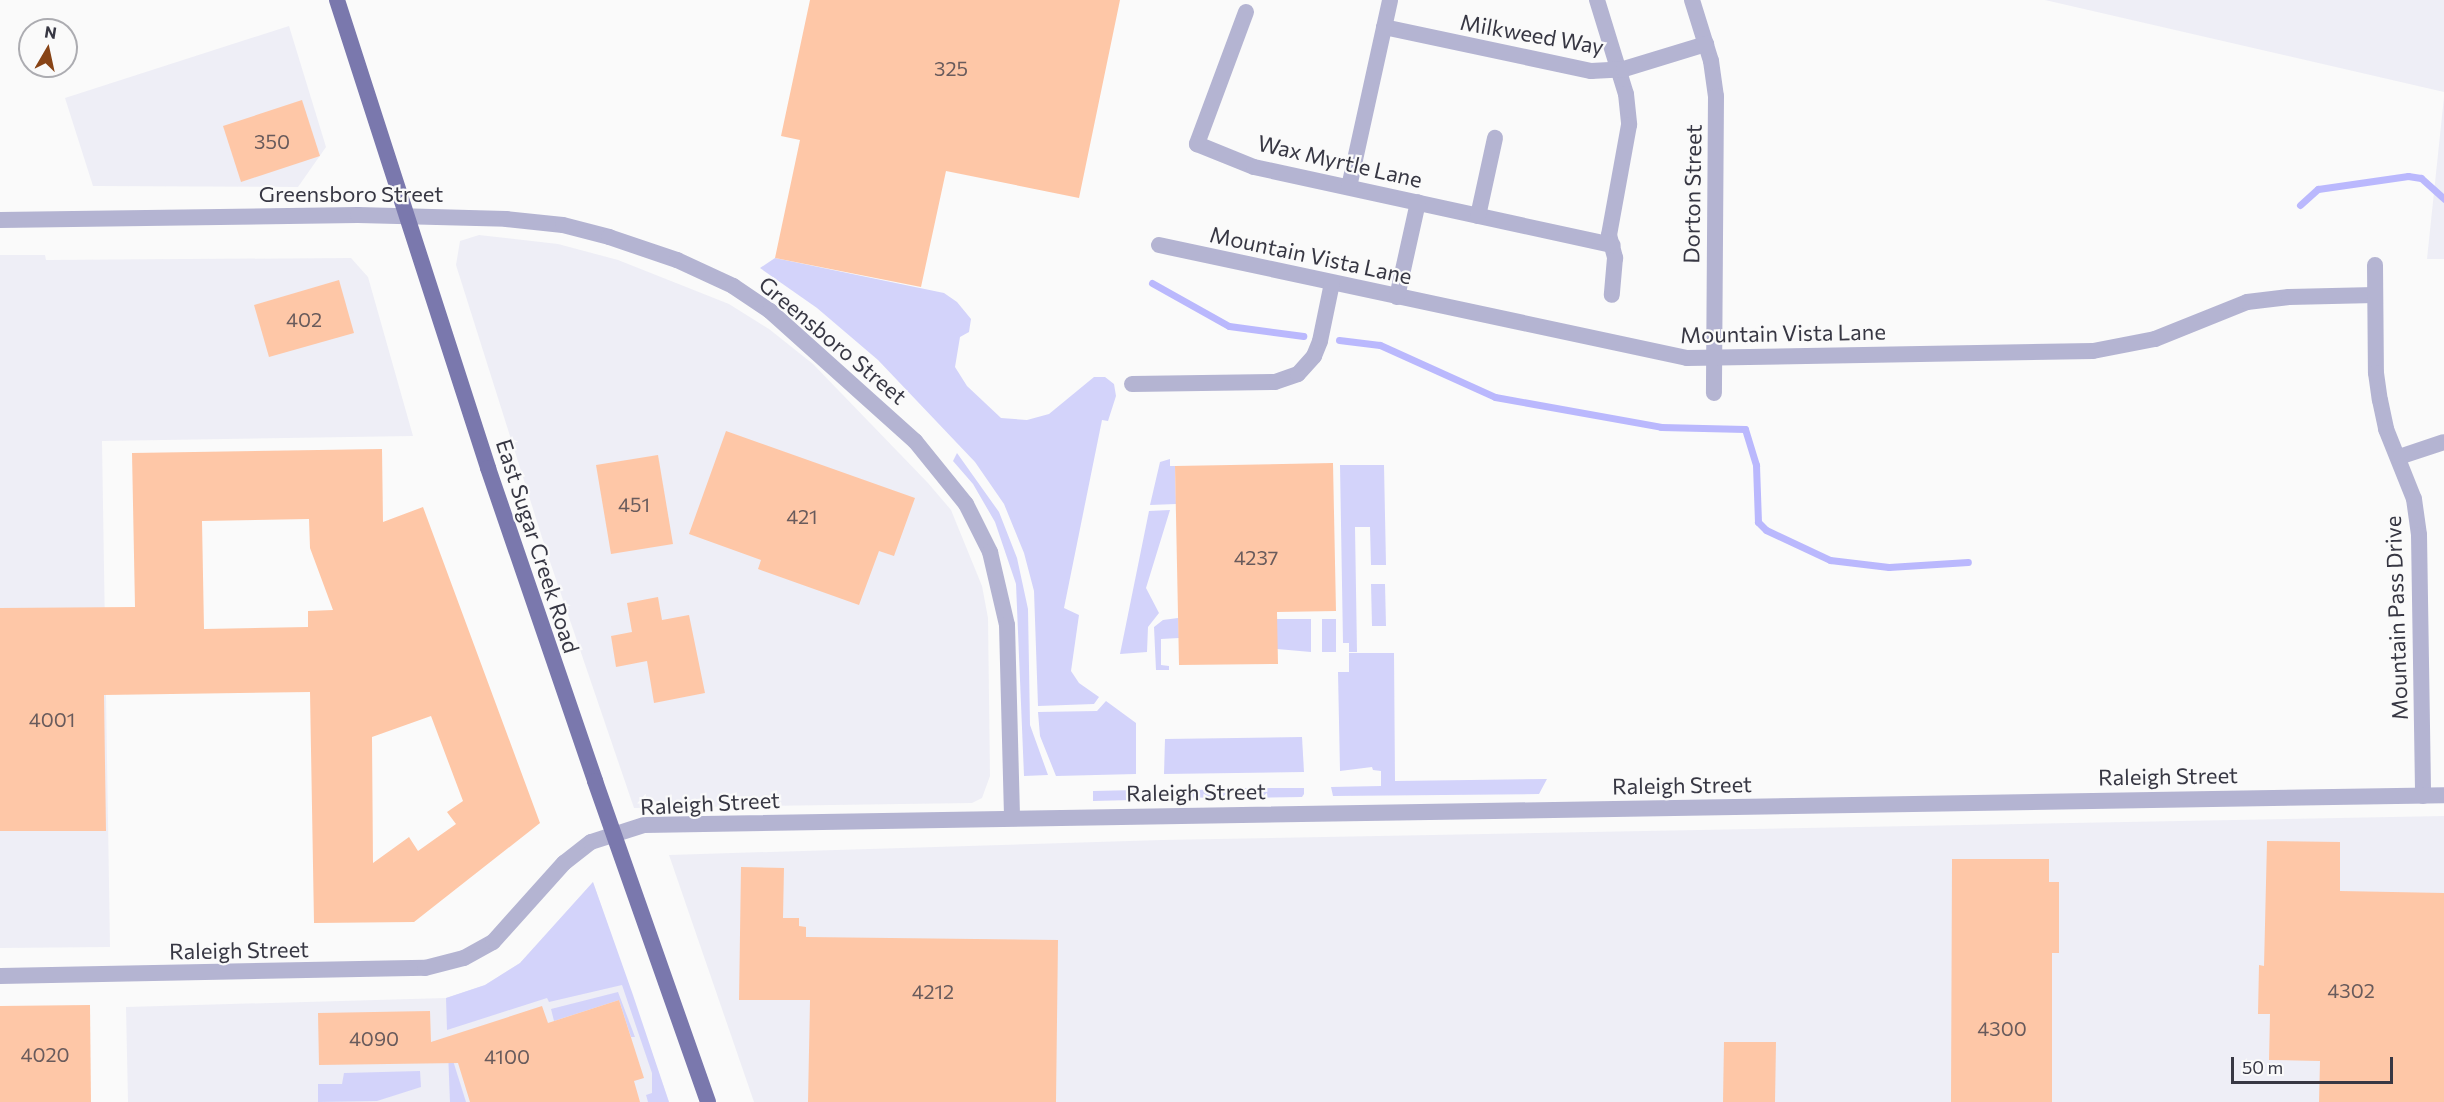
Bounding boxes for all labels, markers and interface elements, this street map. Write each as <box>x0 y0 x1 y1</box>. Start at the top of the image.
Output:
street label: Milkweed Way <box>1458 8 1606 60</box>
north arrow <box>18 18 78 78</box>
text: N <box>43 21 58 42</box>
house number: 325 <box>934 56 968 80</box>
street label: Dorton Street <box>1678 124 1706 264</box>
house number: 350 <box>254 129 290 153</box>
street label: Wax Myrtle Lane <box>1255 129 1425 193</box>
street label: Greensboro Street <box>259 181 443 207</box>
street label: Mountain Vista Lane <box>1208 221 1414 289</box>
street label: Greensboro Street <box>754 271 912 409</box>
house number: 402 <box>286 307 322 331</box>
street label: Mountain Vista Lane <box>1680 318 1886 348</box>
street label: East Sugar Creek Road <box>491 436 585 656</box>
house number: 451 <box>618 492 650 516</box>
house number: 421 <box>786 504 818 528</box>
street label: Mountain Pass Drive <box>2379 515 2413 721</box>
house number: 4237 <box>1234 545 1278 569</box>
house number: 4001 <box>29 707 75 731</box>
street label: Raleigh Street <box>2098 762 2238 790</box>
street label: Raleigh Street <box>1612 771 1752 799</box>
street label: Raleigh Street <box>1126 778 1266 806</box>
street label: Raleigh Street <box>639 786 781 820</box>
street label: Raleigh Street <box>169 936 309 964</box>
house number: 4302 <box>2327 978 2375 1002</box>
house number: 4212 <box>912 979 954 1003</box>
house number: 4300 <box>1977 1016 2027 1040</box>
house number: 4090 <box>349 1026 399 1050</box>
house number: 4020 <box>20 1042 70 1066</box>
house number: 4100 <box>484 1044 530 1068</box>
scale bar <box>2234 1045 2396 1083</box>
text: 50 m <box>2242 1056 2283 1078</box>

